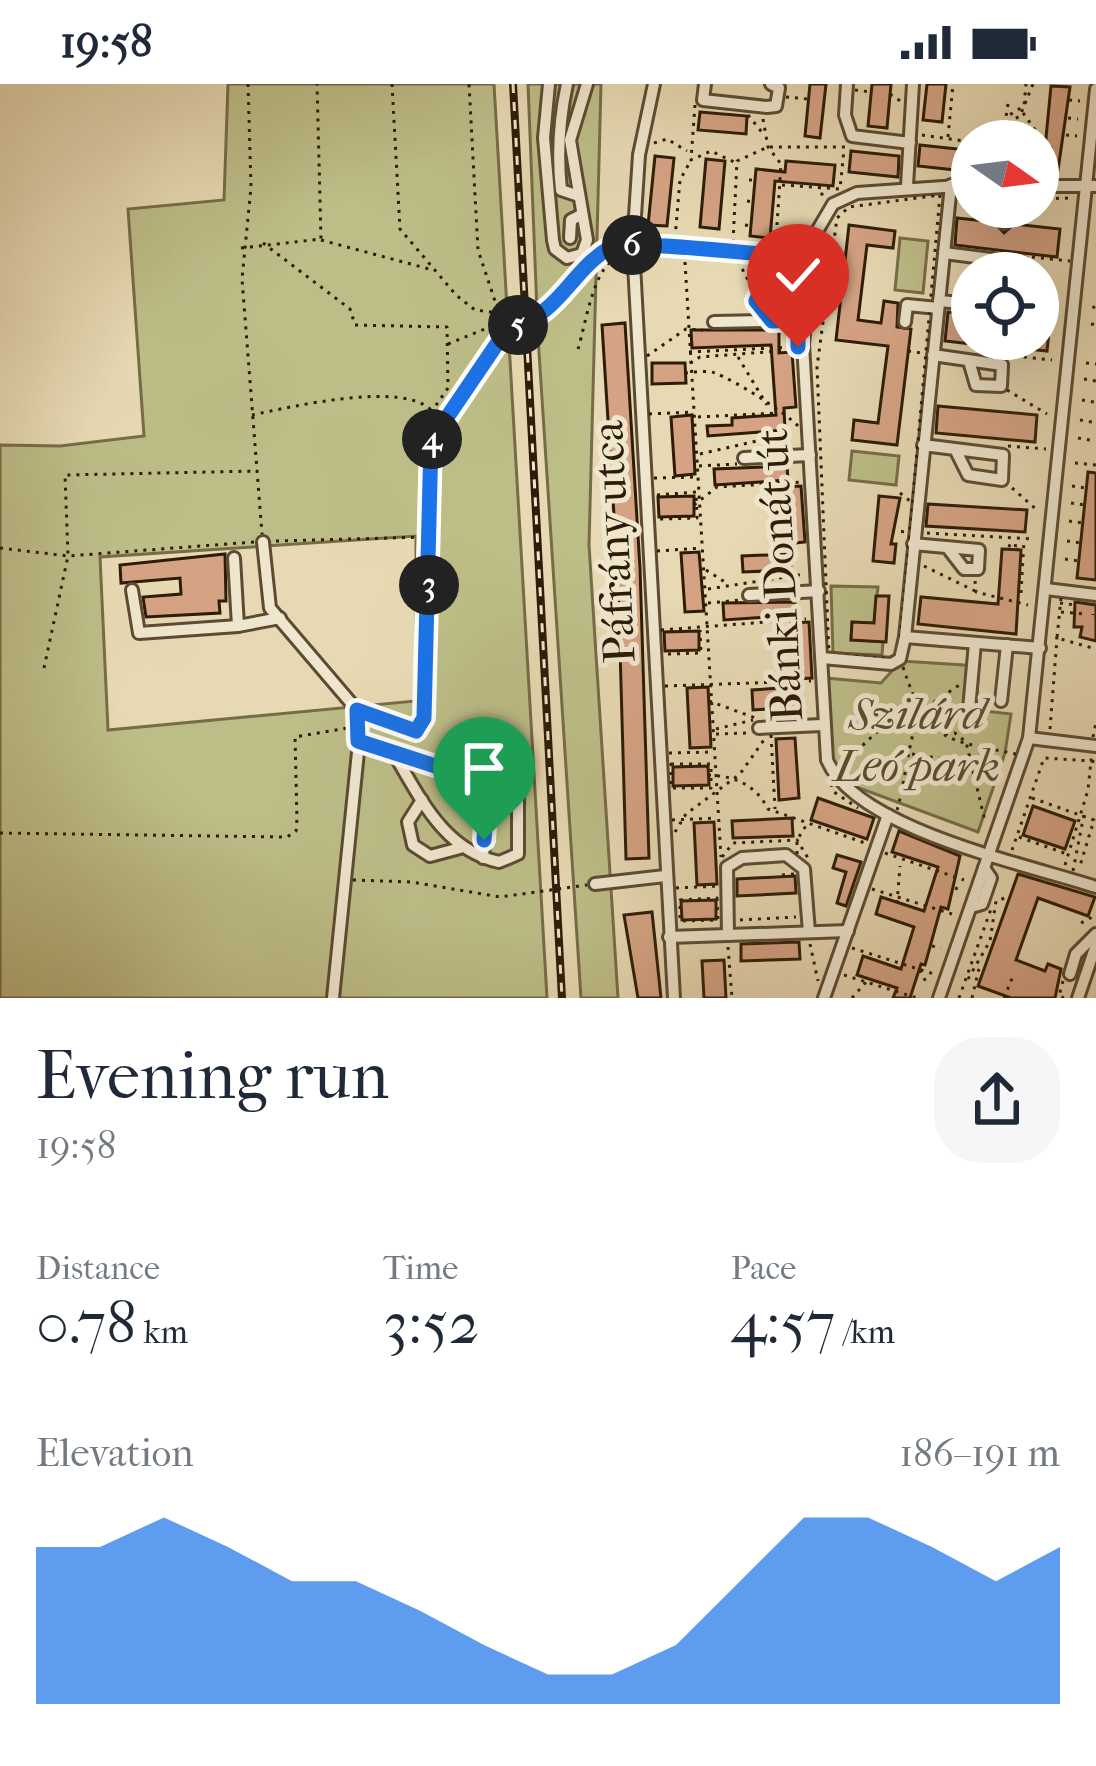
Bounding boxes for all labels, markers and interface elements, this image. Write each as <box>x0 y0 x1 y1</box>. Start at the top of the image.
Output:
text: 19:58 <box>60 16 153 69</box>
north arrow <box>951 120 1059 228</box>
map controls <box>951 120 1059 360</box>
pin: 6 <box>602 215 662 275</box>
pin <box>747 224 849 347</box>
text: 6 <box>623 225 641 264</box>
icon: check <box>765 242 831 308</box>
button: locate <box>951 252 1059 360</box>
pin: 5 <box>488 295 548 355</box>
text: 5 <box>511 305 525 344</box>
pin: 4 <box>402 409 462 469</box>
street label: Páfrány utca <box>581 418 647 665</box>
text: 4 <box>422 419 442 458</box>
street label: Bánki Donát út <box>746 427 814 723</box>
pin: 3 <box>399 555 459 615</box>
text: 3 <box>422 565 436 604</box>
park label: Szilárd Leó park <box>831 688 1000 793</box>
pin <box>433 717 535 840</box>
icon: arrive <box>451 735 517 801</box>
button: share <box>934 1037 1060 1163</box>
text: Evening run <box>36 1038 389 1115</box>
text: 19:58 <box>36 1122 116 1168</box>
text: Distance <box>36 1249 160 1288</box>
text: Time <box>383 1249 458 1288</box>
text: Pace <box>731 1249 796 1288</box>
text: 0.78 <box>36 1288 136 1359</box>
text: 3:52 <box>383 1288 479 1359</box>
text: 4:57 <box>731 1288 835 1359</box>
text: km <box>136 1313 188 1352</box>
text: /km <box>835 1313 895 1352</box>
text: Elevation <box>36 1430 194 1476</box>
text: 186–191 m <box>899 1430 1060 1476</box>

